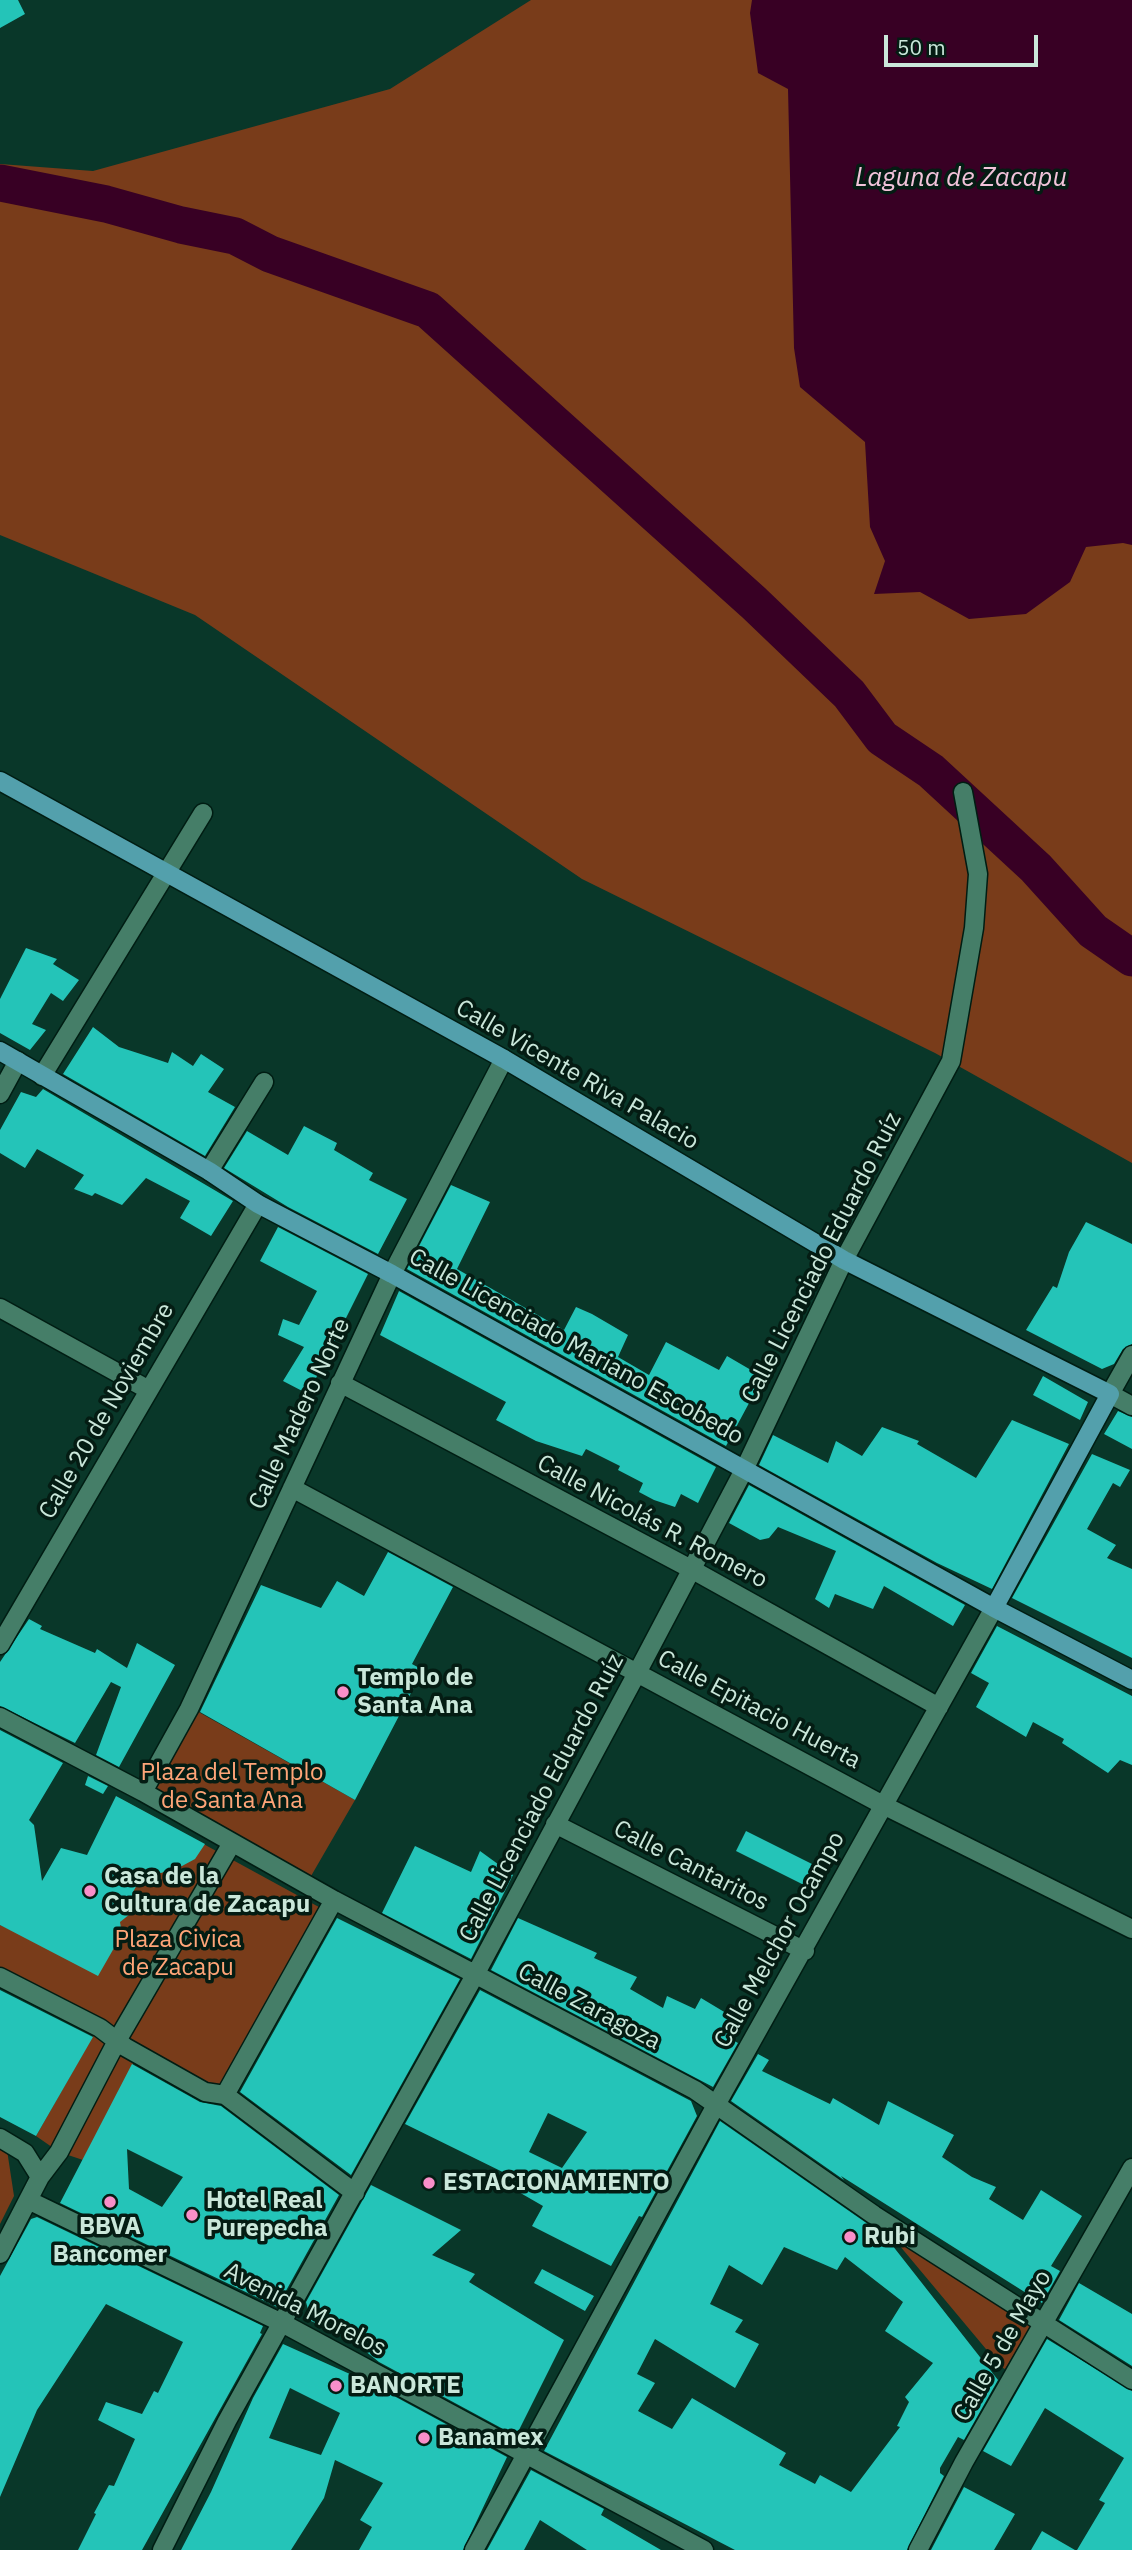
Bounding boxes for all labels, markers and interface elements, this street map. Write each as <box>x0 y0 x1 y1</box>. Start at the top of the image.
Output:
scale bar <box>887 21 1041 65</box>
text: 50 m <box>897 33 946 61</box>
water label: Laguna de Zacapu <box>855 162 1067 194</box>
street label: Calle Vicente Riva Palacio <box>451 994 703 1156</box>
street label: Calle Licenciado Eduardo Ruíz <box>736 1108 908 1408</box>
street label: Calle Licenciado Mariano Escobedo <box>404 1243 748 1451</box>
street label: Calle 20 de Noviembre <box>33 1298 181 1524</box>
street label: Calle Madero Norte <box>243 1314 357 1514</box>
street label: Calle Nicolás R. Romero <box>532 1449 772 1595</box>
street label: Calle Epitacio Huerta <box>653 1644 865 1776</box>
street label: Calle Licenciado Eduardo Ruíz <box>454 1649 630 1947</box>
place label: Templo de Santa Ana <box>357 1664 474 1720</box>
marker: Templo de Santa Ana <box>335 1684 351 1700</box>
park label: Plaza del Templo de Santa Ana <box>141 1759 323 1815</box>
street label: Calle Cantaritos <box>609 1815 773 1917</box>
street label: Calle Melchor Ocampo <box>709 1827 851 2053</box>
place label: Casa de la Cultura de Zacapu <box>104 1863 310 1919</box>
marker: Casa de la Cultura de Zacapu <box>82 1883 98 1899</box>
park label: Plaza Civica de Zacapu <box>114 1926 242 1982</box>
street label: Calle Zaragoza <box>513 1957 665 2057</box>
place label: ESTACIONAMIENTO <box>443 2169 670 2197</box>
marker: ESTACIONAMIENTO <box>421 2175 437 2191</box>
place label: Hotel Real Purepecha <box>206 2187 328 2243</box>
marker: BBVA Bancomer <box>102 2194 118 2210</box>
marker: Hotel Real Purepecha <box>184 2207 200 2223</box>
place label: BBVA Bancomer <box>53 2213 167 2269</box>
place label: Rubi <box>864 2223 916 2251</box>
marker: Rubi <box>842 2229 858 2245</box>
street label: Avenida Morelos <box>219 2257 391 2363</box>
street label: Calle 5 de Mayo <box>948 2265 1058 2427</box>
place label: BANORTE <box>350 2372 461 2400</box>
marker: BANORTE <box>328 2378 344 2394</box>
place label: Banamex <box>438 2424 544 2452</box>
marker: Banamex <box>416 2430 432 2446</box>

